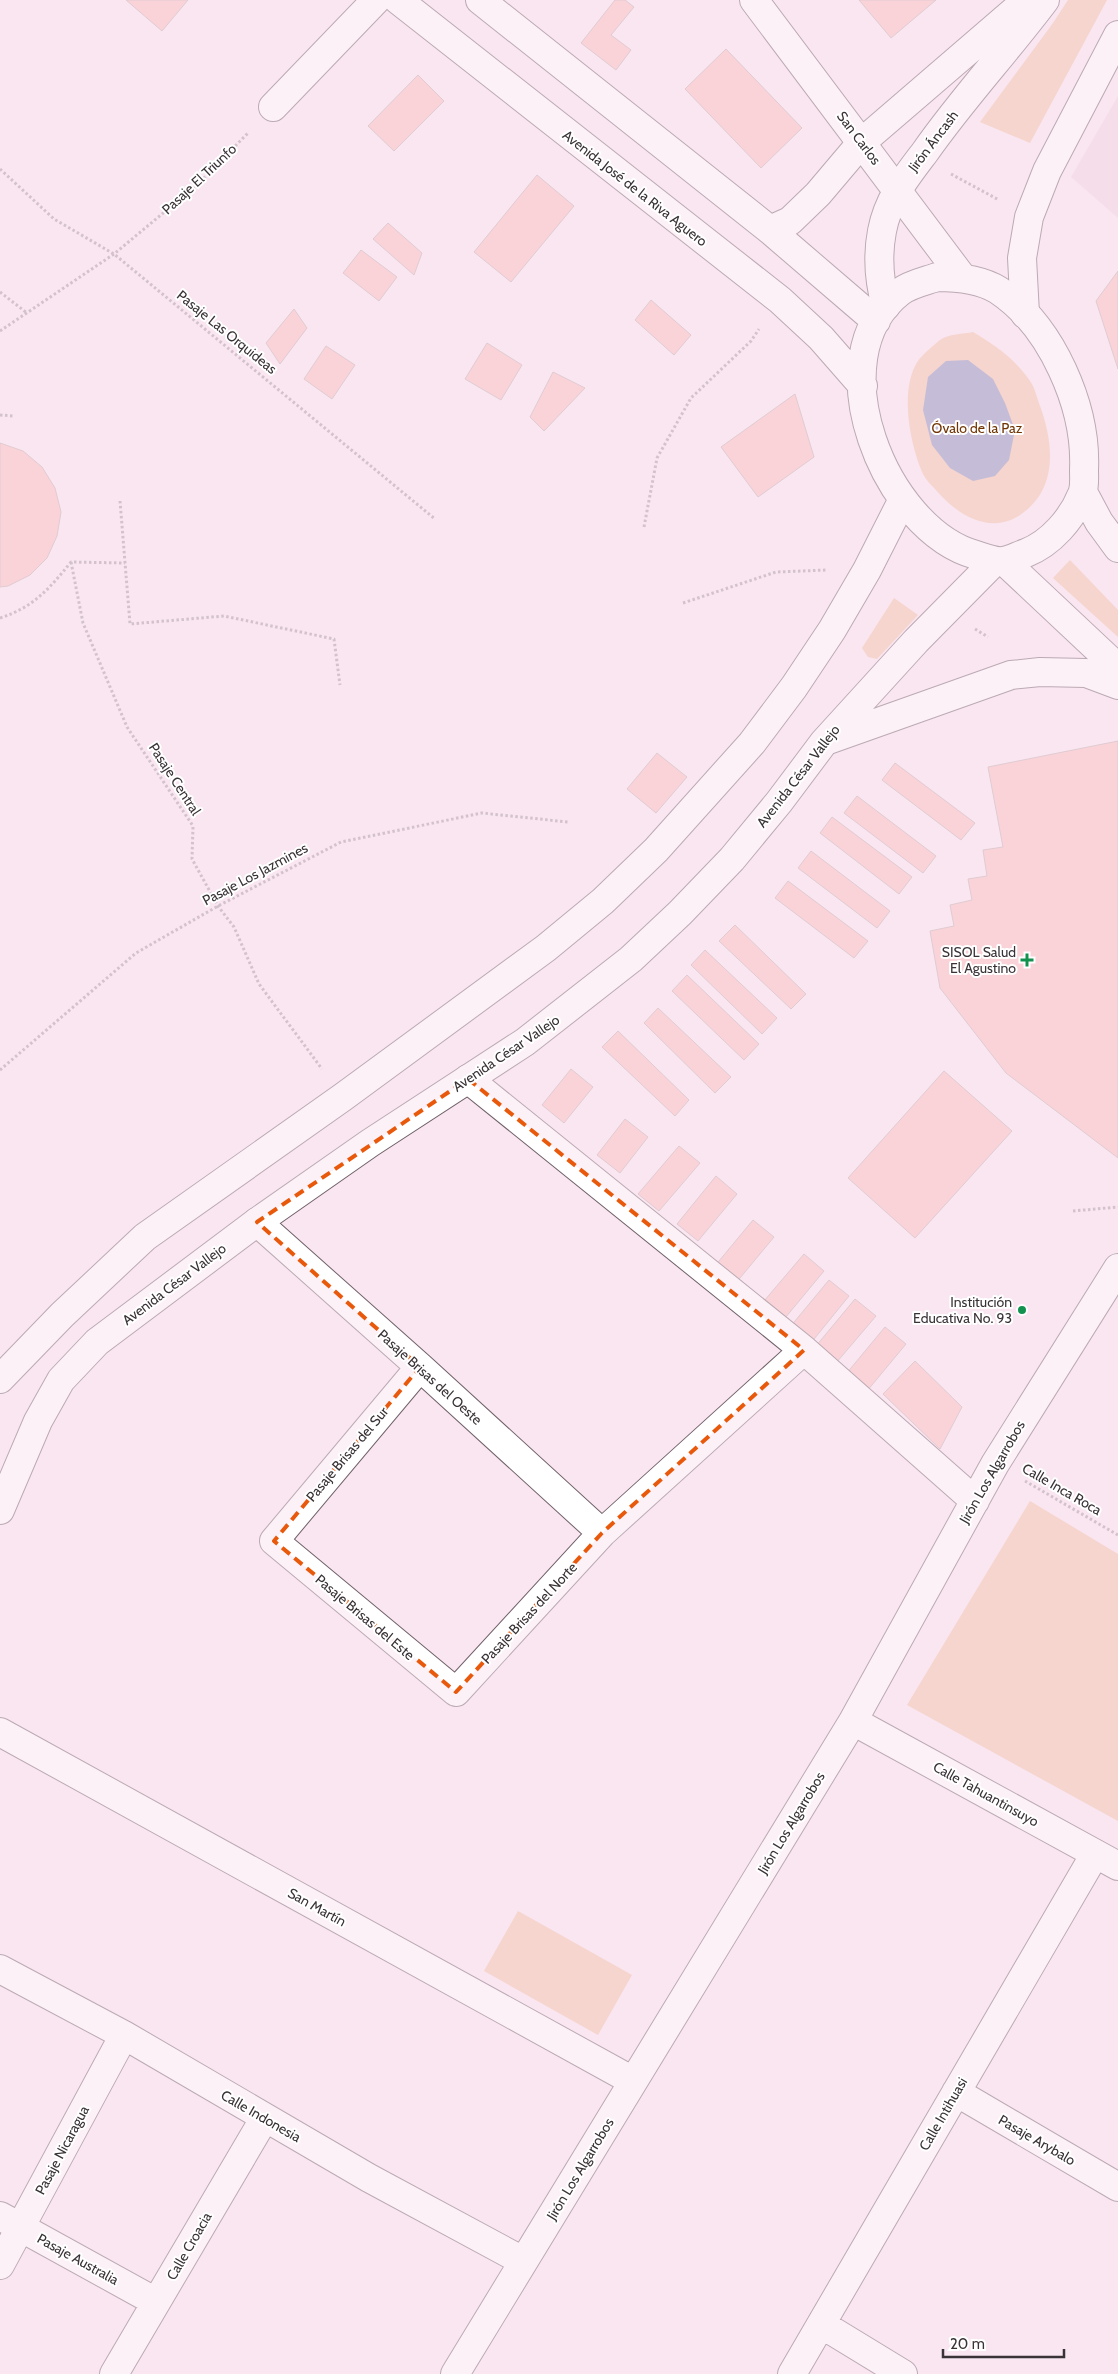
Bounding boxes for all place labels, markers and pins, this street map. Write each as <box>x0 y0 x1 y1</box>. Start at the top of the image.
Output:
place label: SISOL Salud El Agustino <box>942 943 1016 977</box>
marker: SISOL Salud El Agustino <box>1020 953 1034 967</box>
place label: Institución Educativa No. 93 <box>913 1293 1012 1327</box>
marker: Institución Educativa No. 93 <box>1016 1304 1028 1316</box>

